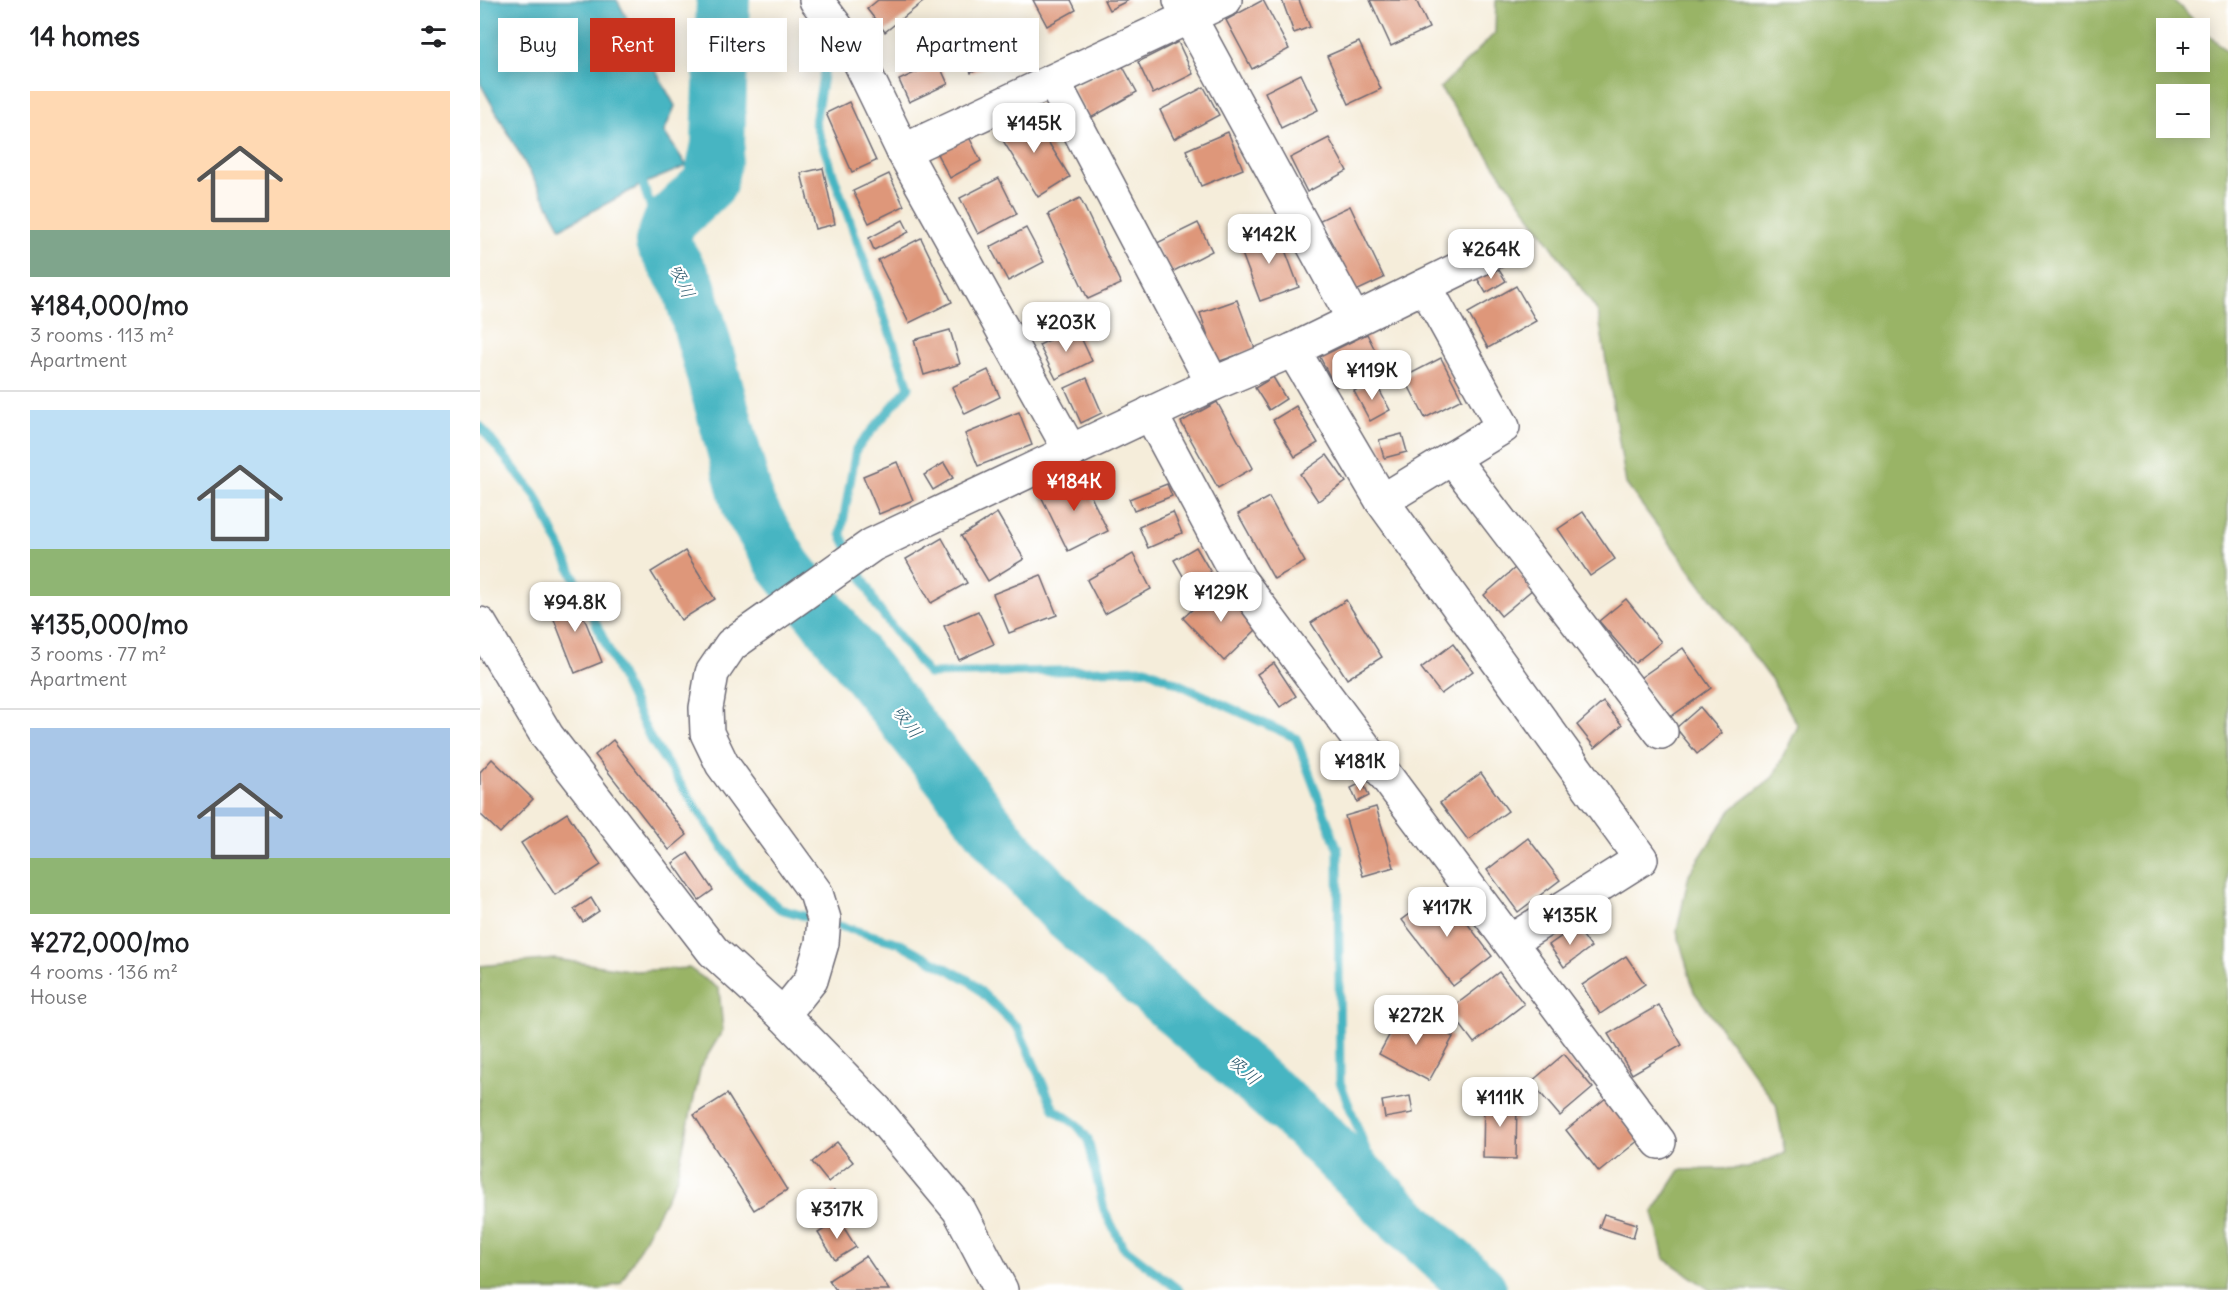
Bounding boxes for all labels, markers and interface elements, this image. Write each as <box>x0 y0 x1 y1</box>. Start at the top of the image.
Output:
chip: Buy <box>498 18 578 72</box>
chip: Rent <box>590 18 675 72</box>
chip: Filters <box>687 18 787 72</box>
chip: New <box>799 18 883 72</box>
chip: Apartment <box>895 18 1039 72</box>
map controls <box>2156 18 2210 138</box>
button: + <box>2156 18 2210 72</box>
text: 14 homes <box>30 20 140 53</box>
icon: filters <box>417 20 450 53</box>
button: − <box>2156 84 2210 138</box>
pin: ¥145K <box>992 103 1076 154</box>
text: ¥145K <box>1006 110 1062 135</box>
icon: home <box>186 130 294 238</box>
pin: ¥142K <box>1227 214 1311 265</box>
text: ¥142K <box>1242 221 1296 246</box>
pin: ¥264K <box>1449 229 1533 280</box>
text: ¥264K <box>1462 236 1520 261</box>
water label: 吸川 <box>664 260 700 302</box>
text: ¥184,000/mo <box>30 289 189 322</box>
pin: ¥203K <box>1024 302 1108 353</box>
text: ¥203K <box>1036 309 1096 334</box>
text: 3 rooms · 113 m² <box>30 322 174 347</box>
text: Apartment <box>30 347 127 372</box>
pin: ¥119K <box>1330 350 1414 401</box>
text: ¥119K <box>1346 357 1398 382</box>
icon: home <box>186 449 294 557</box>
pin: ¥184K <box>1032 461 1116 512</box>
text: ¥184K <box>1046 468 1102 493</box>
pin: ¥129K <box>1179 572 1263 623</box>
text: ¥129K <box>1194 579 1248 604</box>
pin: ¥94.8K <box>526 582 624 633</box>
text: ¥94.8K <box>544 589 606 614</box>
text: ¥135,000/mo <box>30 608 188 641</box>
text: 3 rooms · 77 m² <box>30 641 167 666</box>
text: Apartment <box>30 666 127 691</box>
water label: 吸川 <box>887 700 928 743</box>
pin: ¥181K <box>1318 741 1402 792</box>
text: ¥181K <box>1334 748 1386 773</box>
icon: home <box>186 767 294 875</box>
pin: ¥117K <box>1405 887 1489 938</box>
text: ¥117K <box>1422 894 1472 919</box>
pin: ¥135K <box>1528 895 1612 946</box>
text: ¥135K <box>1543 902 1597 927</box>
text: ¥272,000/mo <box>30 926 189 959</box>
text: 4 rooms · 136 m² <box>30 959 178 984</box>
text: House <box>30 984 87 1009</box>
pin: ¥272K <box>1374 995 1458 1046</box>
text: ¥272K <box>1388 1002 1444 1027</box>
water label: 吸川 <box>1223 1049 1265 1090</box>
pin: ¥111K <box>1458 1077 1542 1128</box>
text: ¥111K <box>1476 1084 1524 1109</box>
pin: ¥317K <box>795 1189 879 1240</box>
text: ¥317K <box>811 1196 863 1221</box>

